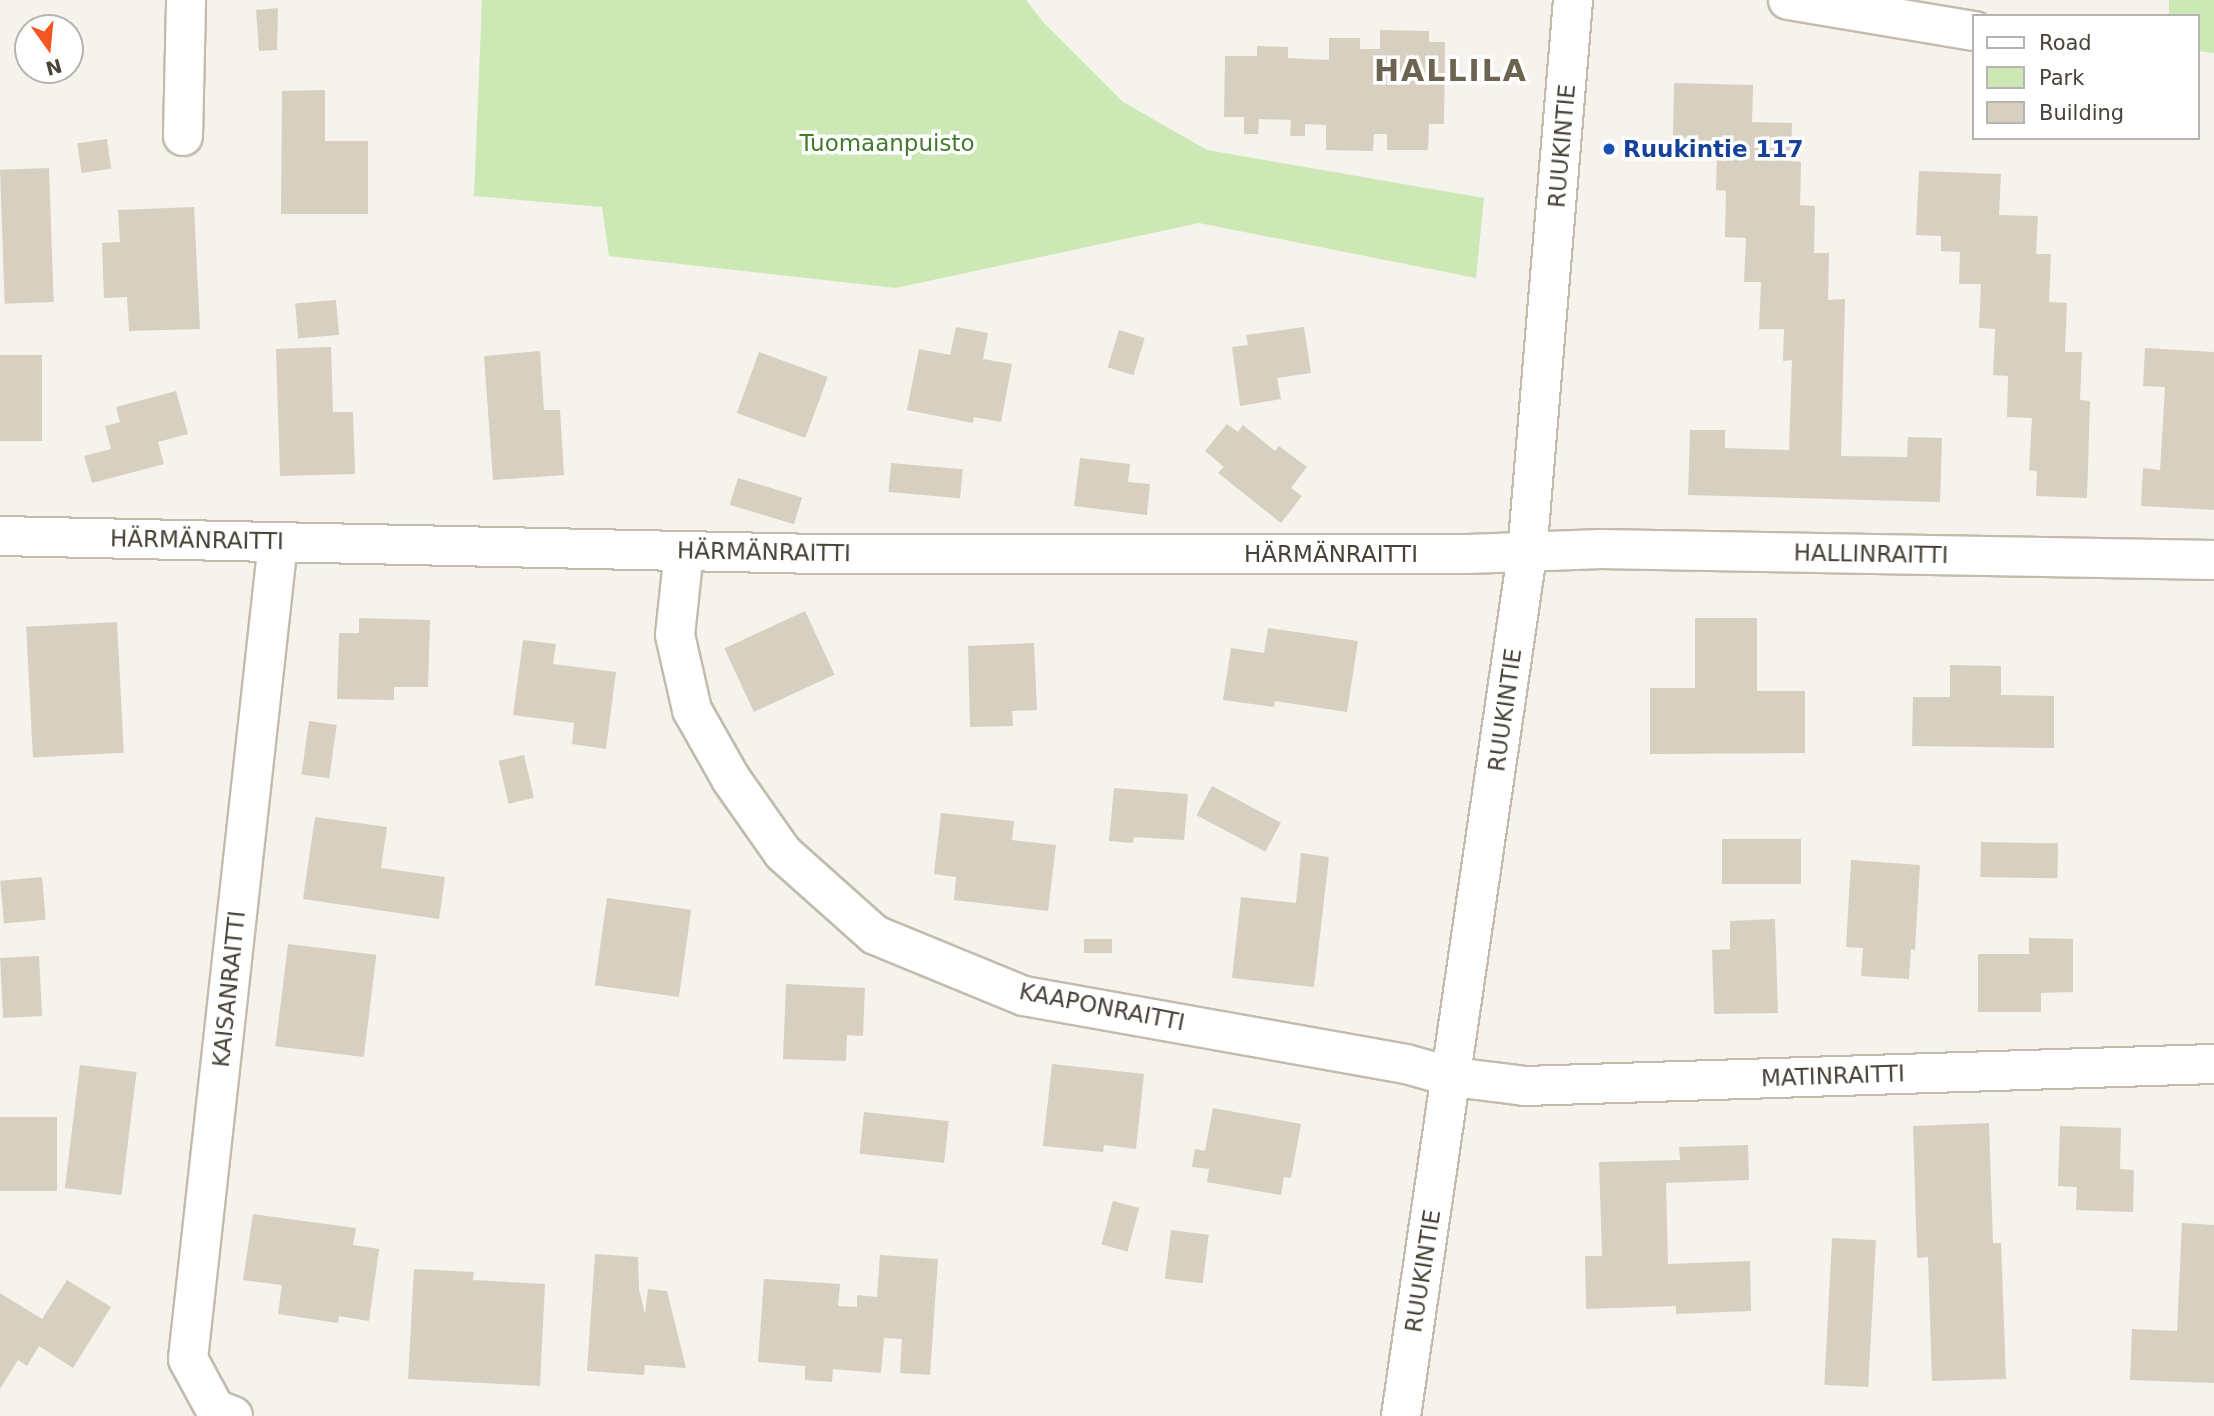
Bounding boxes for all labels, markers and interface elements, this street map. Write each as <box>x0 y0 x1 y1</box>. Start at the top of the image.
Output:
north arrow <box>14 14 84 84</box>
legend <box>1972 14 2200 140</box>
text: Road <box>2039 31 2092 55</box>
district label: HALLILA <box>1375 53 1527 89</box>
text: N <box>43 55 64 80</box>
text: Park <box>2039 66 2084 90</box>
street label: RUUKINTIE <box>1543 83 1581 209</box>
text: Building <box>2039 101 2124 125</box>
park label: Tuomaanpuisto <box>799 129 975 157</box>
place label: Ruukintie 117 <box>1623 135 1804 163</box>
marker: Ruukintie 117 <box>1601 141 1617 157</box>
street label: HÄRMÄNRAITTI <box>110 525 284 555</box>
street label: HÄRMÄNRAITTI <box>677 537 851 567</box>
street label: HALLINRAITTI <box>1793 539 1949 569</box>
street label: HÄRMÄNRAITTI <box>1244 540 1418 568</box>
street label: RUUKINTIE <box>1483 647 1527 773</box>
street label: KAISANRAITTI <box>207 909 251 1069</box>
street label: KAAPONRAITTI <box>1017 977 1187 1037</box>
street label: MATINRAITTI <box>1761 1060 1905 1092</box>
street label: RUUKINTIE <box>1400 1208 1446 1334</box>

